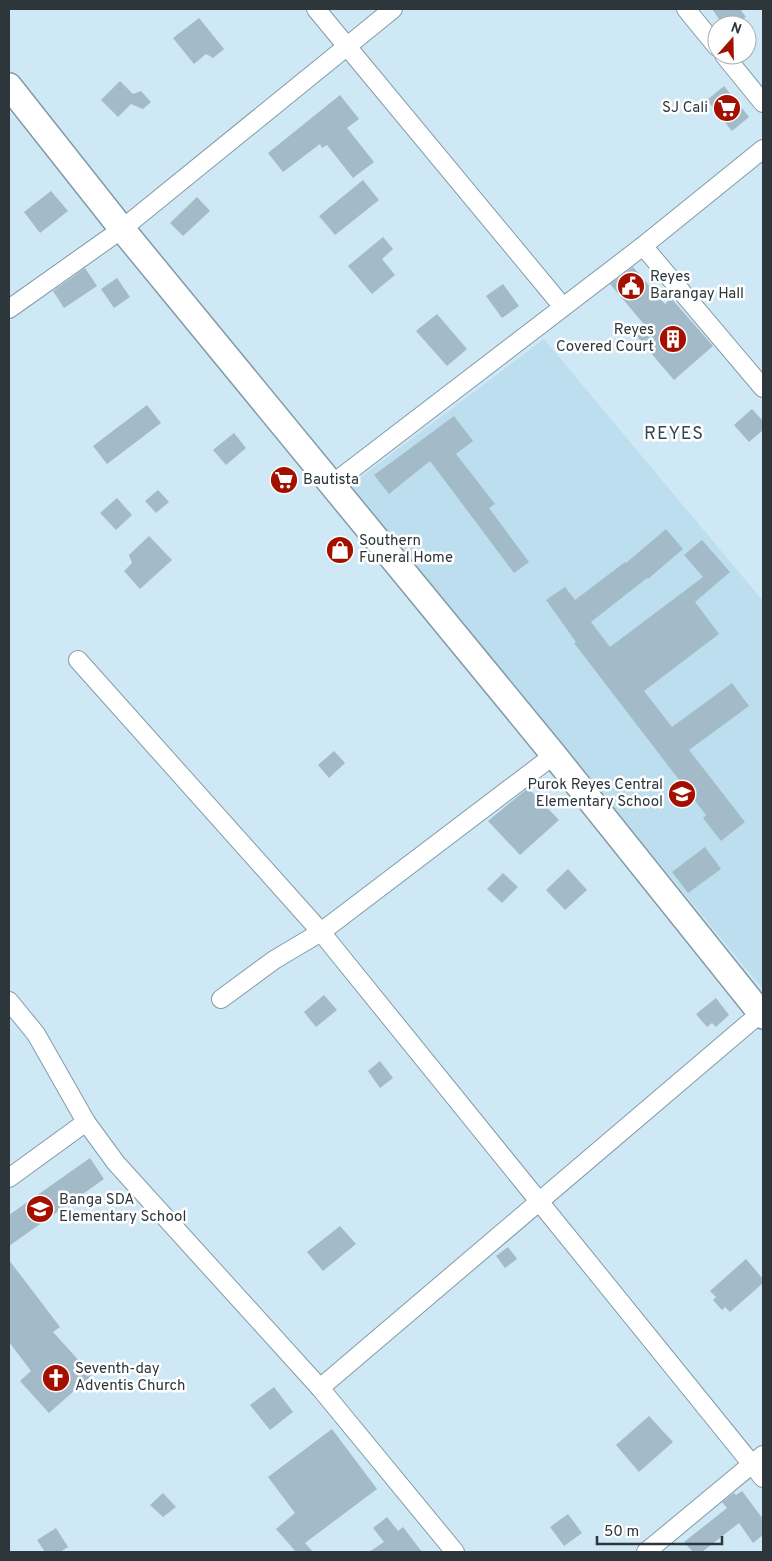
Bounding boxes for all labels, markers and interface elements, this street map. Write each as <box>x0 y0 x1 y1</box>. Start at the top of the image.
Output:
north arrow <box>707 15 757 65</box>
text: N <box>728 19 744 39</box>
supermarket icon: SJ Cali <box>712 93 742 123</box>
place label: SJ Cali <box>662 99 708 118</box>
place label: Reyes Barangay Hall <box>650 268 744 304</box>
public building icon: Reyes Barangay Hall <box>616 271 646 301</box>
place label: Reyes Covered Court <box>556 321 654 357</box>
building icon: Reyes Covered Court <box>658 324 688 354</box>
district label: REYES <box>644 423 704 446</box>
supermarket icon: Bautista <box>269 465 299 495</box>
place label: Bautista <box>303 471 359 490</box>
place label: Southern Funeral Home <box>359 532 453 568</box>
shop icon: Southern Funeral Home <box>325 535 355 565</box>
place label: Purok Reyes Central Elementary School <box>528 776 663 812</box>
school or university icon: Purok Reyes Central Elementary School <box>667 779 697 809</box>
place label: Banga SDA Elementary School <box>59 1191 186 1227</box>
school or university icon: Banga SDA Elementary School <box>25 1194 55 1224</box>
place label: Seventh-day Adventis Church <box>75 1360 185 1396</box>
church icon: Seventh-day Adventis Church <box>41 1363 71 1393</box>
scale bar <box>597 1514 722 1546</box>
text: 50 m <box>604 1523 639 1542</box>

